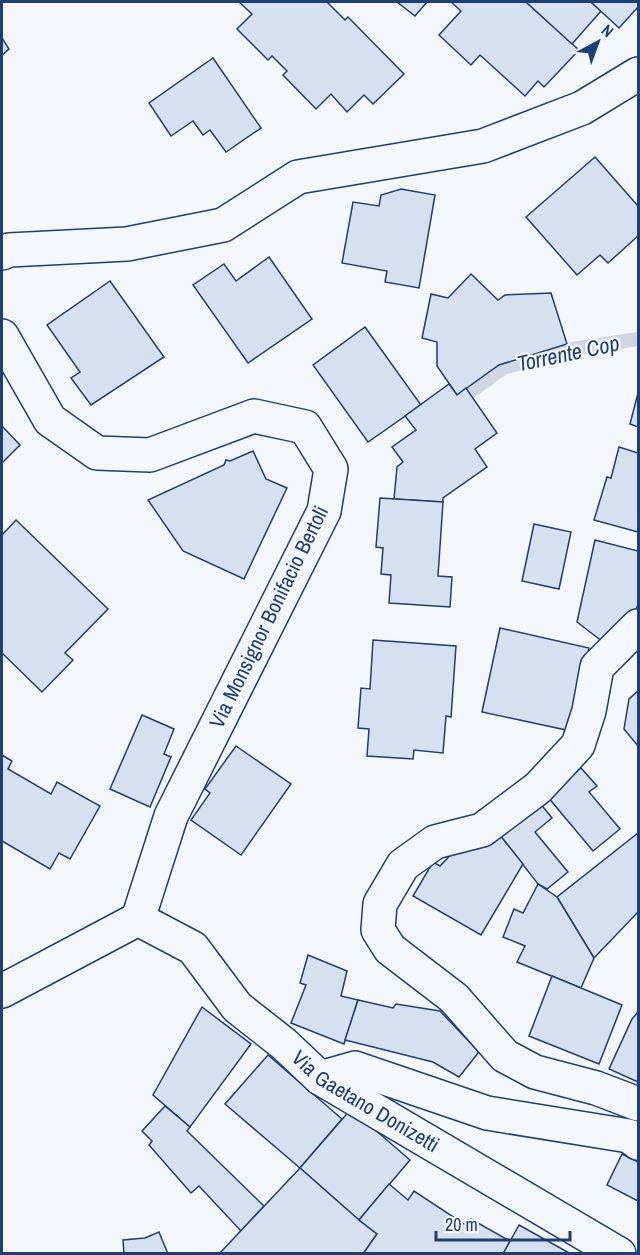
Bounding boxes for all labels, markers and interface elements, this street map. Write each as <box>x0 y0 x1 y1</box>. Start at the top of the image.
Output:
north arrow <box>568 12 628 72</box>
text: N <box>597 19 619 42</box>
water label: Torrente Cop <box>514 328 622 378</box>
street label: Via Monsignor Bonifacio Bertoli <box>202 501 335 733</box>
street label: Via Gaetano Donizetti <box>285 1044 445 1159</box>
scale bar <box>436 1204 570 1242</box>
text: 20 m <box>445 1212 478 1237</box>

